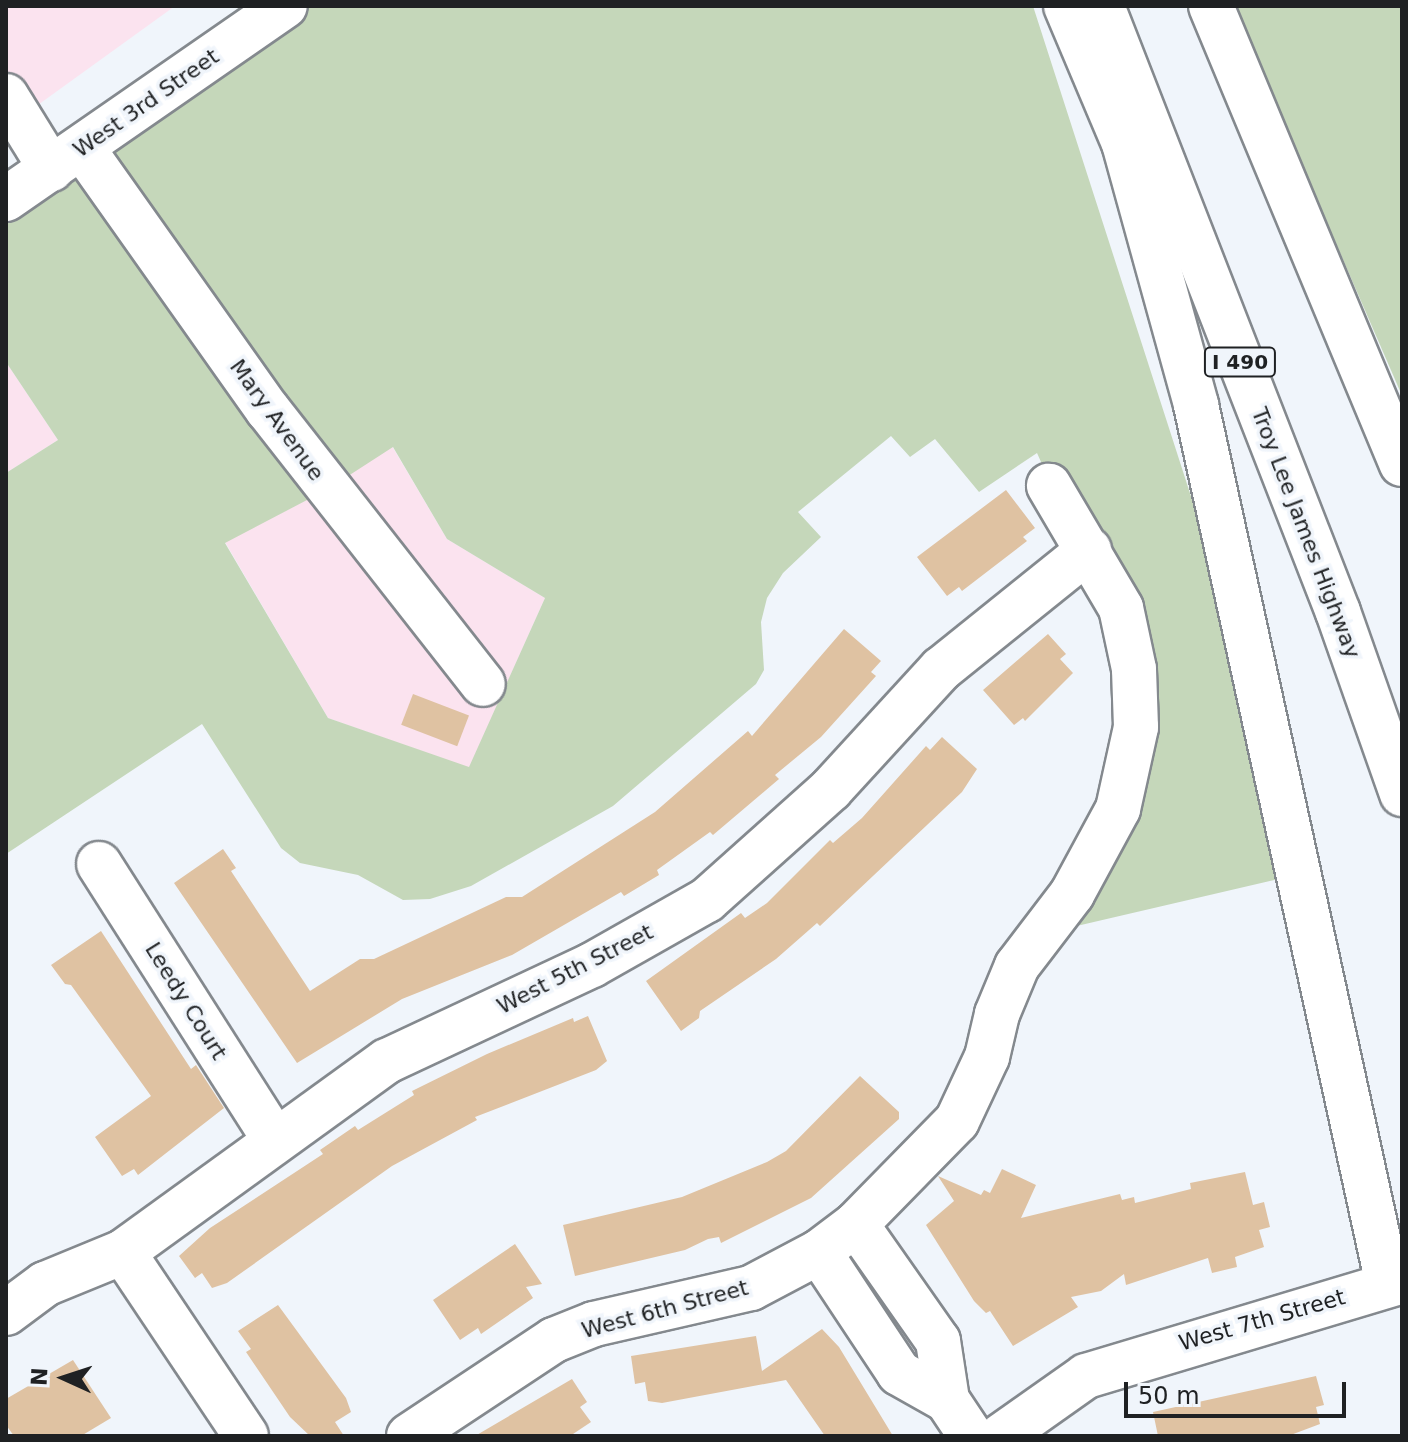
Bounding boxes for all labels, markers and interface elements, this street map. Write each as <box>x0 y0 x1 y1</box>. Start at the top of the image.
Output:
street label: West 3rd Street <box>68 43 224 163</box>
road number: I 490 <box>1202 346 1278 378</box>
street label: Mary Avenue <box>224 354 330 486</box>
street label: Troy Lee James Highway <box>1246 404 1366 662</box>
street label: West 5th Street <box>493 918 657 1020</box>
street label: Leedy Court <box>139 937 233 1065</box>
street label: West 6th Street <box>579 1274 751 1344</box>
street label: West 7th Street <box>1176 1284 1348 1356</box>
north arrow <box>24 1338 104 1418</box>
scale bar <box>1128 1366 1350 1416</box>
text: N <box>27 1367 52 1387</box>
text: 50 m <box>1138 1382 1200 1410</box>

